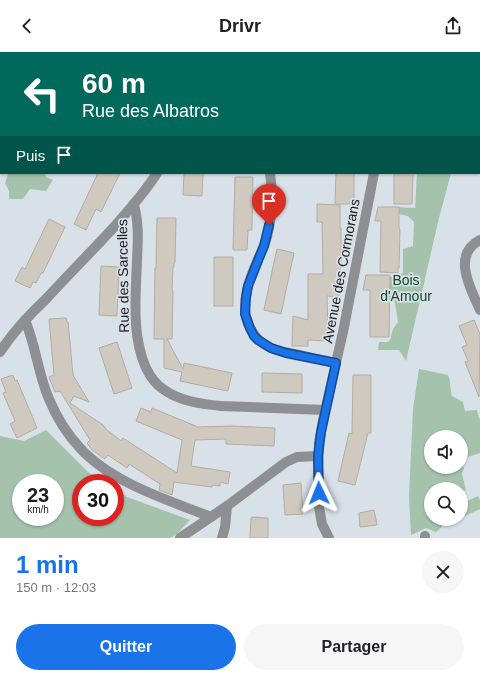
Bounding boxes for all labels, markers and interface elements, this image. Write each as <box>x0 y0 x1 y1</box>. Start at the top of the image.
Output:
icon: back <box>16 15 38 37</box>
icon: share <box>442 15 464 37</box>
text: Drivr <box>219 16 261 36</box>
icon: left <box>16 68 68 120</box>
text: 60 m <box>82 68 146 99</box>
text: Rue des Albatros <box>82 101 219 121</box>
icon: arrive <box>53 144 75 166</box>
text: Puis <box>16 147 45 164</box>
pin <box>252 184 286 225</box>
icon: arrive <box>258 190 280 212</box>
street label: Avenue des Cormorans <box>319 197 363 345</box>
street label: Rue des Sarcelles <box>114 219 132 333</box>
park label: Bois d'Amour <box>380 272 432 304</box>
map controls <box>424 430 468 526</box>
button: sound <box>424 430 468 474</box>
position arrow <box>298 472 340 514</box>
speed limit sign: 30 <box>72 474 124 526</box>
button: search <box>424 482 468 526</box>
text: 23 <box>27 484 49 506</box>
text: km/h <box>27 504 49 515</box>
text: 1 min <box>16 551 79 578</box>
button: close <box>422 551 464 593</box>
text: 150 m · 12:03 <box>16 580 96 595</box>
button: Quitter <box>16 624 236 670</box>
button: Partager <box>244 624 464 670</box>

